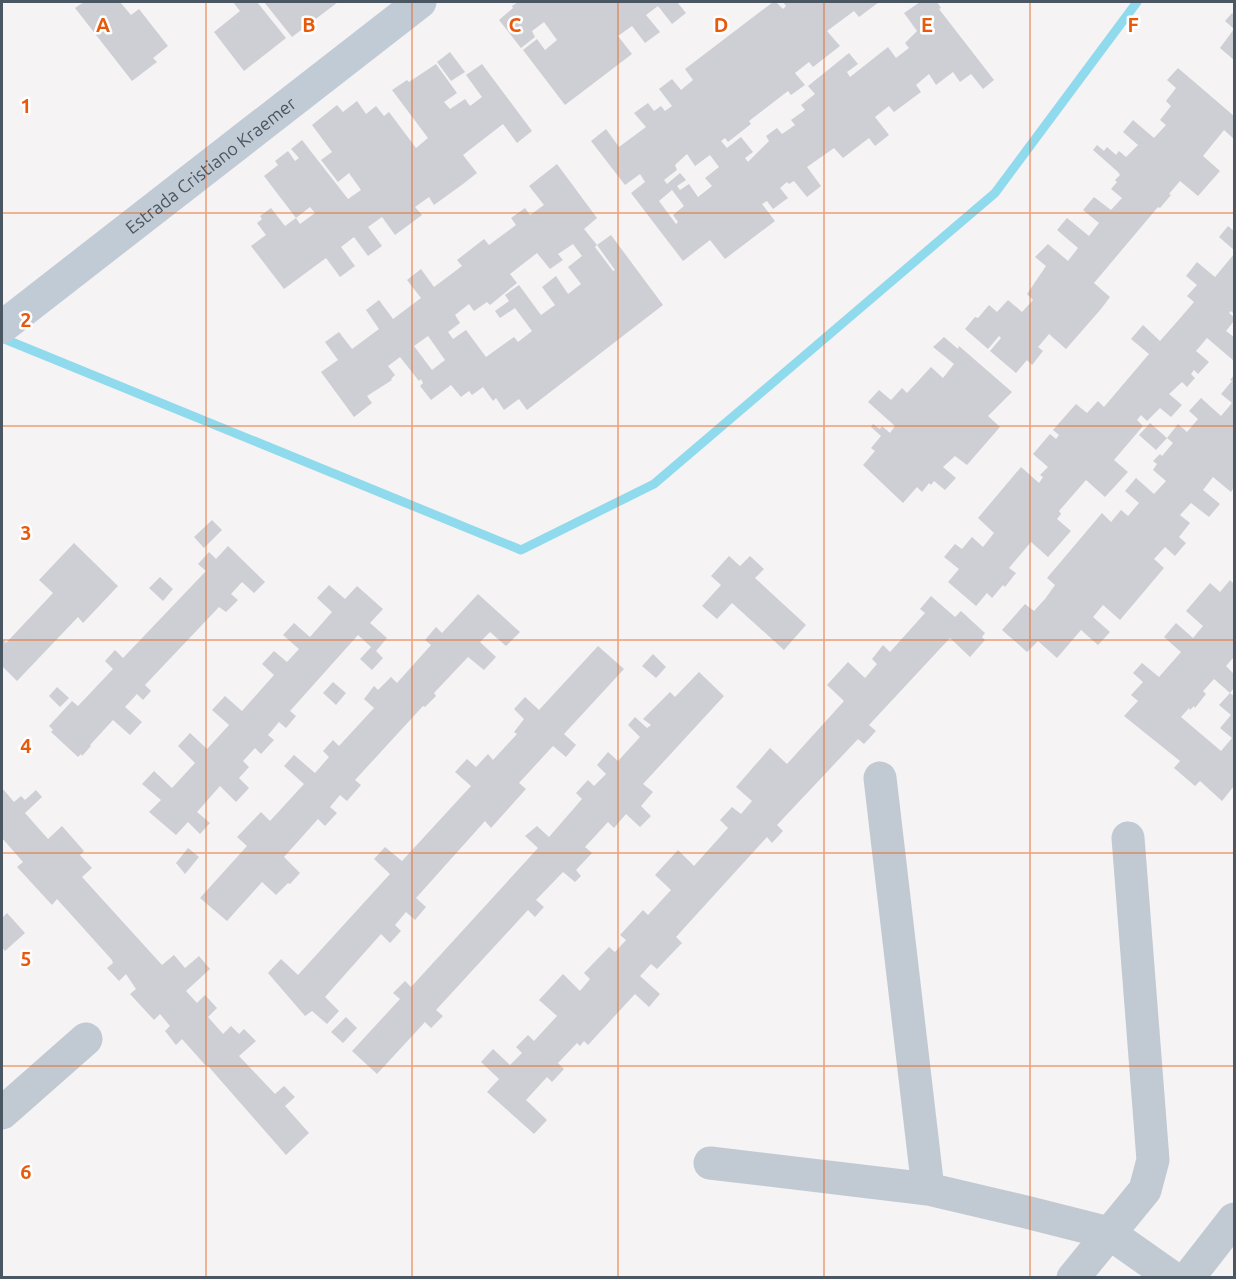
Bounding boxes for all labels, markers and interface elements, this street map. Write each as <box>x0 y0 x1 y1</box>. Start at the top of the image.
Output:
text: A <box>96 13 110 36</box>
text: B <box>302 13 316 36</box>
text: C <box>509 13 522 36</box>
text: D <box>714 13 728 36</box>
text: E <box>921 13 933 36</box>
text: F <box>1127 13 1139 36</box>
street label: Estrada Cristiano Kraemer <box>121 92 300 237</box>
text: 1 <box>20 94 32 117</box>
text: 2 <box>20 308 32 331</box>
text: 3 <box>20 521 32 544</box>
text: 4 <box>20 734 32 757</box>
text: 5 <box>20 947 32 970</box>
text: 6 <box>20 1160 32 1183</box>

